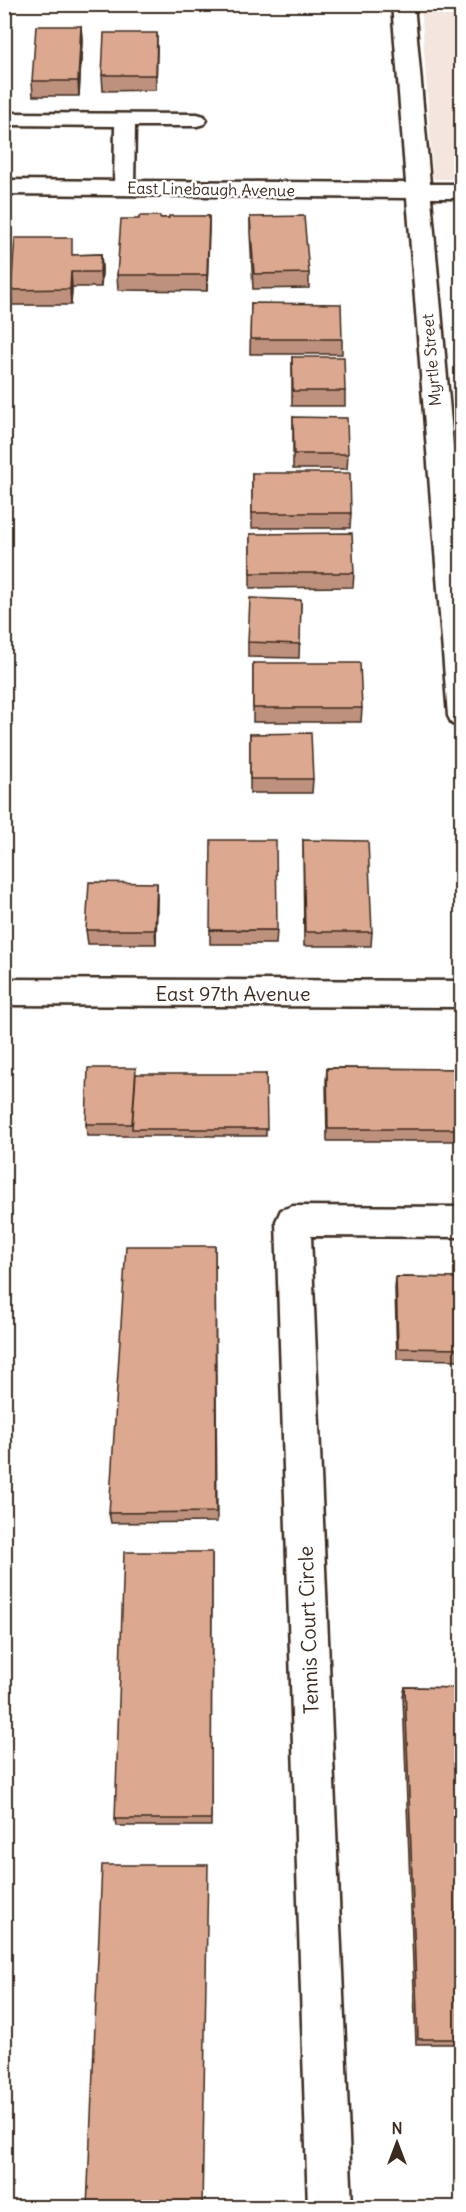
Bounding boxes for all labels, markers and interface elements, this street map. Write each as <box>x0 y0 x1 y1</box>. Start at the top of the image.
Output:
street label: East Linebaugh Avenue <box>127 178 295 200</box>
street label: Myrtle Street <box>417 312 445 407</box>
street label: East 97th Avenue <box>156 981 310 1006</box>
street label: Tennis Court Circle <box>293 1546 323 1714</box>
north arrow <box>367 2113 427 2173</box>
text: N <box>391 2118 403 2138</box>

